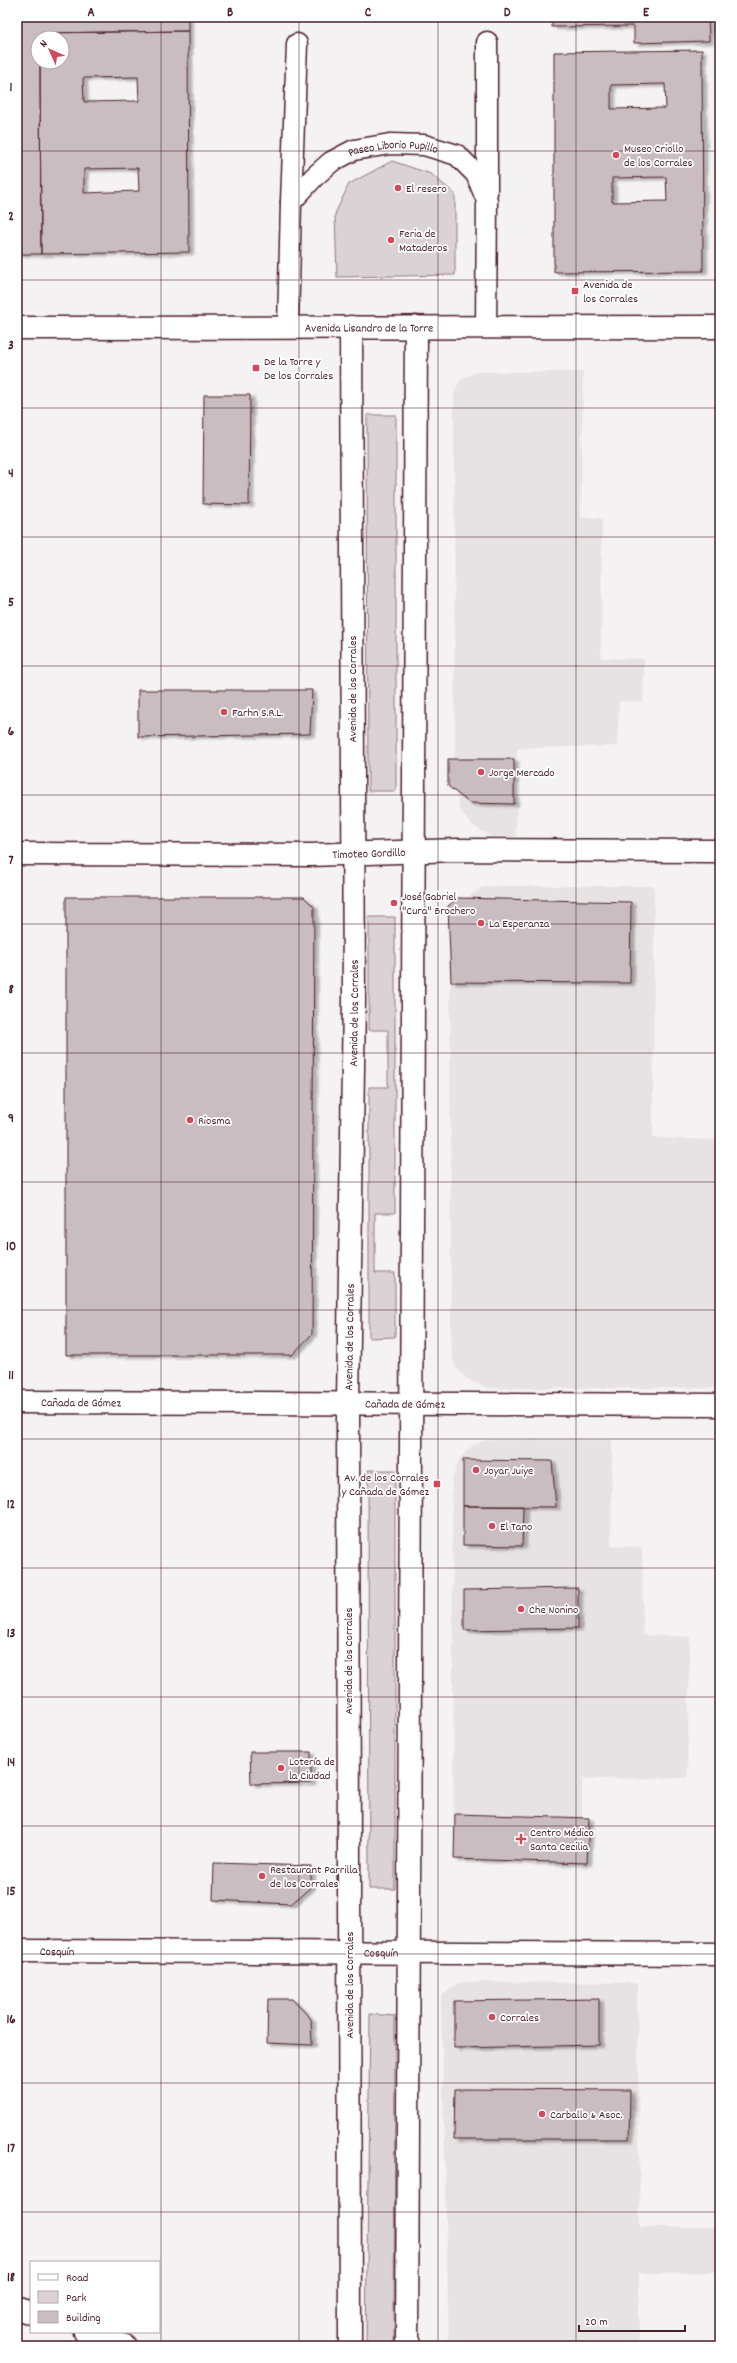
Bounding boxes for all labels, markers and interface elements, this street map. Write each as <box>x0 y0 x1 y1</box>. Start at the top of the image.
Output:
text: A <box>87 4 95 23</box>
text: B <box>227 4 233 23</box>
text: C <box>365 4 372 23</box>
text: D <box>504 4 511 23</box>
text: E <box>643 4 650 23</box>
north arrow <box>30 30 70 70</box>
text: N <box>37 36 52 52</box>
text: 1 <box>10 79 13 98</box>
street label: Paseo Liborio Pupillo <box>345 137 440 162</box>
place label: Museo Criollo de los Corrales <box>624 141 693 172</box>
marker: Museo Criollo de los Corrales <box>611 150 621 160</box>
place label: El resero <box>406 181 447 198</box>
marker: El resero <box>393 183 403 193</box>
text: 2 <box>8 208 14 227</box>
place label: Feria de Mataderos <box>399 226 447 257</box>
marker: Feria de Mataderos <box>386 235 396 245</box>
place label: Avenida de los Corrales <box>583 277 638 308</box>
marker: Avenida de los Corrales <box>570 286 580 296</box>
street label: Avenida Lisandro de la Torre <box>305 320 433 338</box>
text: 3 <box>8 337 14 356</box>
place label: De la Torre y De los Corrales <box>264 354 333 385</box>
marker: De la Torre y De los Corrales <box>251 363 261 373</box>
text: 4 <box>8 465 14 484</box>
text: 5 <box>8 594 14 613</box>
street label: Avenida de los Corrales <box>345 635 362 743</box>
place label: Farhn S.R.L. <box>232 705 283 722</box>
marker: Farhn S.R.L. <box>219 707 229 717</box>
text: 6 <box>8 723 15 742</box>
place label: Jorge Mercado <box>489 765 555 782</box>
marker: Jorge Mercado <box>476 767 486 777</box>
street label: Timoteo Gordillo <box>332 845 406 864</box>
text: 7 <box>9 852 14 871</box>
place label: José Gabriel "Cura" Brochero <box>402 889 475 920</box>
marker: José Gabriel "Cura" Brochero <box>389 898 399 908</box>
place label: La Esperanza <box>489 916 550 933</box>
marker: La Esperanza <box>476 918 486 928</box>
street label: Avenida de los Corrales <box>346 959 364 1067</box>
text: 8 <box>8 981 14 1000</box>
text: 9 <box>8 1110 14 1129</box>
place label: Riosma <box>198 1113 231 1130</box>
marker: Riosma <box>185 1115 195 1125</box>
text: 10 <box>6 1238 16 1257</box>
street label: Avenida de los Corrales <box>341 1283 360 1391</box>
text: 11 <box>8 1367 14 1386</box>
street label: Cañada de Gómez <box>41 1395 121 1412</box>
street label: Cañada de Gómez <box>365 1396 445 1414</box>
place label: Joyar Juiye <box>484 1463 533 1480</box>
marker: Joyar Juiye <box>471 1465 481 1475</box>
place label: Av. de los Corrales y Cañada de Gómez <box>342 1470 429 1501</box>
marker: Av. de los Corrales y Cañada de Gómez <box>432 1479 442 1489</box>
text: 12 <box>7 1496 16 1515</box>
place label: El Tano <box>500 1519 532 1536</box>
marker: El Tano <box>487 1521 497 1531</box>
place label: Che Nonino <box>529 1602 578 1619</box>
marker: Che Nonino <box>516 1604 526 1614</box>
street label: Avenida de los Corrales <box>341 1607 358 1715</box>
text: 13 <box>7 1625 16 1644</box>
text: 14 <box>7 1754 15 1773</box>
place label: Lotería de la Ciudad <box>289 1754 335 1785</box>
marker: Lotería de la Ciudad <box>276 1763 286 1773</box>
place label: Centro Médico Santa Cecilia <box>530 1825 594 1856</box>
marker: Centro Médico Santa Cecilia <box>515 1833 527 1845</box>
place label: Restaurant Parrilla de los Corrales <box>270 1862 358 1893</box>
marker: Restaurant Parrilla de los Corrales <box>257 1871 267 1881</box>
text: 15 <box>7 1883 15 1902</box>
street label: Avenida de los Corrales <box>342 1931 359 2039</box>
street label: Cosquín <box>40 1944 75 1961</box>
street label: Cosquín <box>364 1945 399 1963</box>
place label: Corrales <box>500 2010 539 2027</box>
text: 16 <box>6 2011 16 2030</box>
marker: Corrales <box>487 2012 497 2022</box>
place label: Carballo & Asoc. <box>550 2107 622 2124</box>
marker: Carballo & Asoc. <box>537 2109 547 2119</box>
text: 17 <box>7 2140 15 2159</box>
legend <box>30 2261 160 2333</box>
text: 18 <box>7 2269 15 2288</box>
text: Road <box>66 2270 88 2287</box>
text: Park <box>66 2290 87 2307</box>
scale bar <box>579 2307 685 2333</box>
text: Building <box>66 2310 101 2327</box>
text: 20 m <box>585 2314 608 2331</box>

